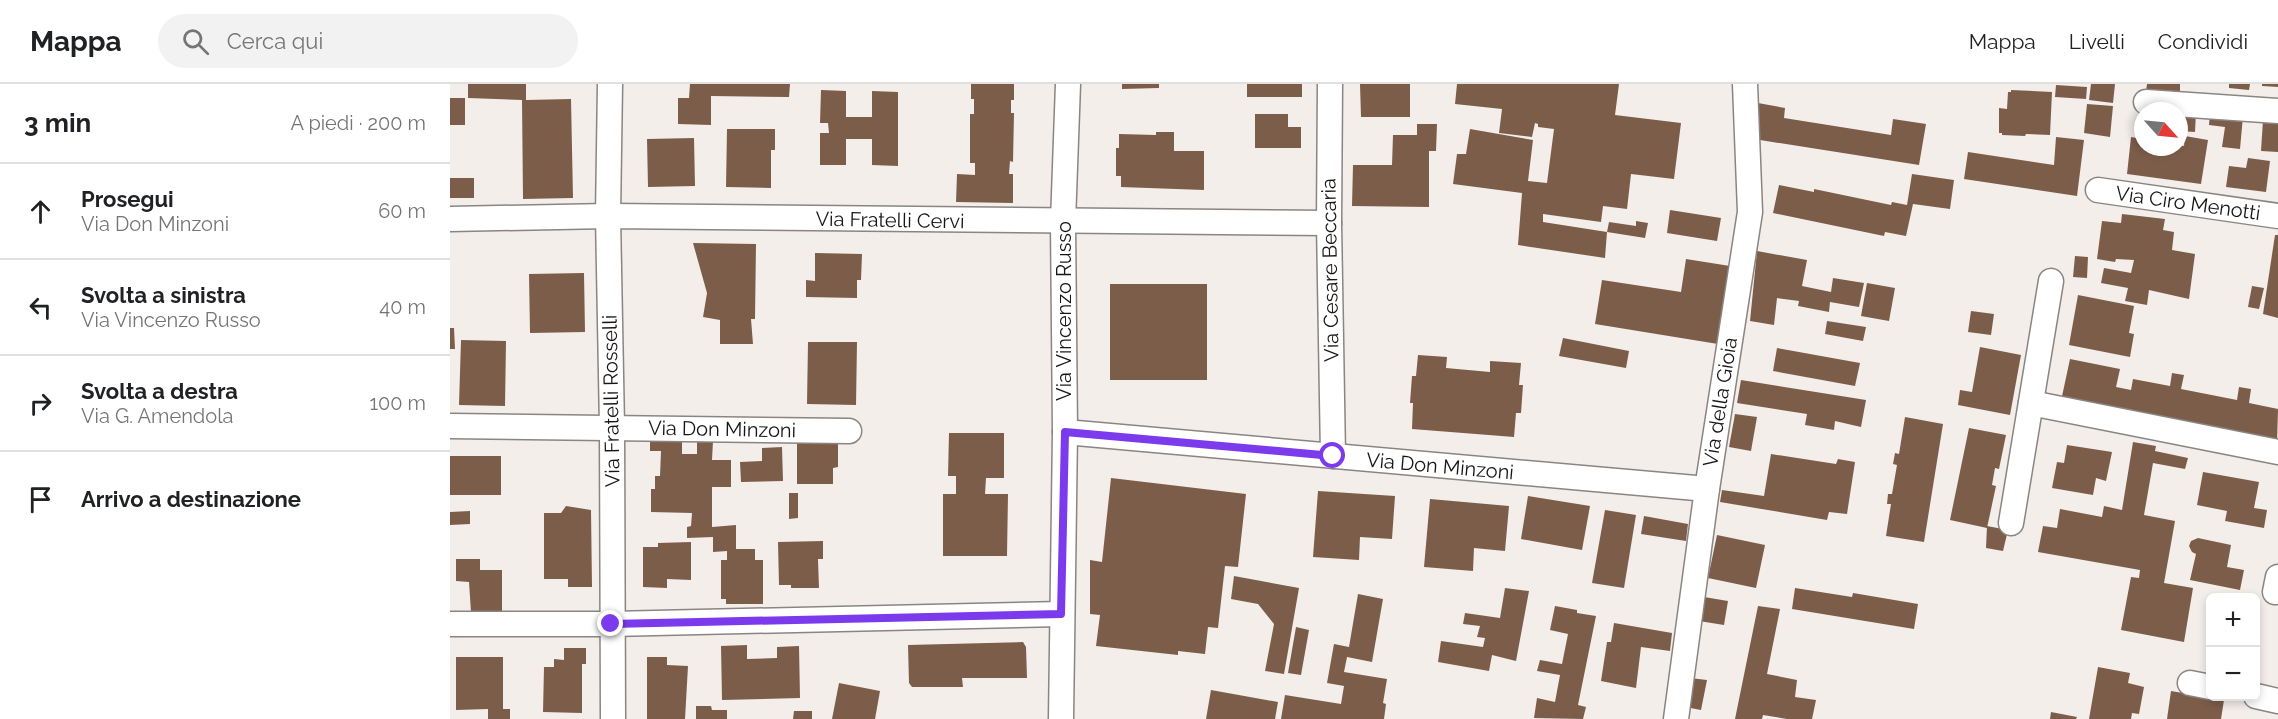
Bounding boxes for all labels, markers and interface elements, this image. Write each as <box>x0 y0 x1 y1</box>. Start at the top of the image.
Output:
search box <box>158 14 578 68</box>
text: Mappa <box>30 25 122 58</box>
icon: search <box>179 25 212 58</box>
text: Cerca qui <box>227 28 323 54</box>
text: Mappa <box>1969 29 2036 54</box>
text: Livelli <box>2069 29 2125 54</box>
text: Condividi <box>2158 29 2248 54</box>
north arrow <box>2134 102 2188 156</box>
text: 3 min <box>24 108 91 138</box>
text: A piedi · 200 m <box>290 111 426 135</box>
street label: Via Cesare Beccaria <box>1316 178 1344 362</box>
street label: Via Ciro Menotti <box>2114 181 2262 225</box>
text: Prosegui <box>81 186 174 212</box>
icon: ahead <box>24 195 57 228</box>
text: 60 m <box>378 199 426 223</box>
street label: Via Fratelli Cervi <box>815 207 965 233</box>
text: Via Don Minzoni <box>81 212 229 236</box>
street label: Via Vincenzo Russo <box>1052 221 1076 401</box>
text: Svolta a sinistra <box>81 282 246 308</box>
icon: left <box>24 291 57 324</box>
text: 40 m <box>379 295 426 319</box>
text: Via Vincenzo Russo <box>81 308 261 332</box>
street label: Via Fratelli Rosselli <box>597 315 625 487</box>
street label: Via della Gioia <box>1698 336 1742 468</box>
text: Svolta a destra <box>81 378 238 404</box>
icon: right <box>24 387 57 420</box>
text: 100 m <box>369 391 426 415</box>
text: Via G. Amendola <box>81 404 234 428</box>
street label: Via Don Minzoni <box>648 416 796 442</box>
route start <box>1319 442 1345 468</box>
street label: Via Don Minzoni <box>1365 448 1515 484</box>
icon: arrive <box>24 483 57 516</box>
text: Arrivo a destinazione <box>81 486 301 512</box>
map controls <box>2206 593 2260 701</box>
button: + <box>2206 593 2260 647</box>
route end <box>597 610 623 636</box>
button: − <box>2206 647 2260 701</box>

